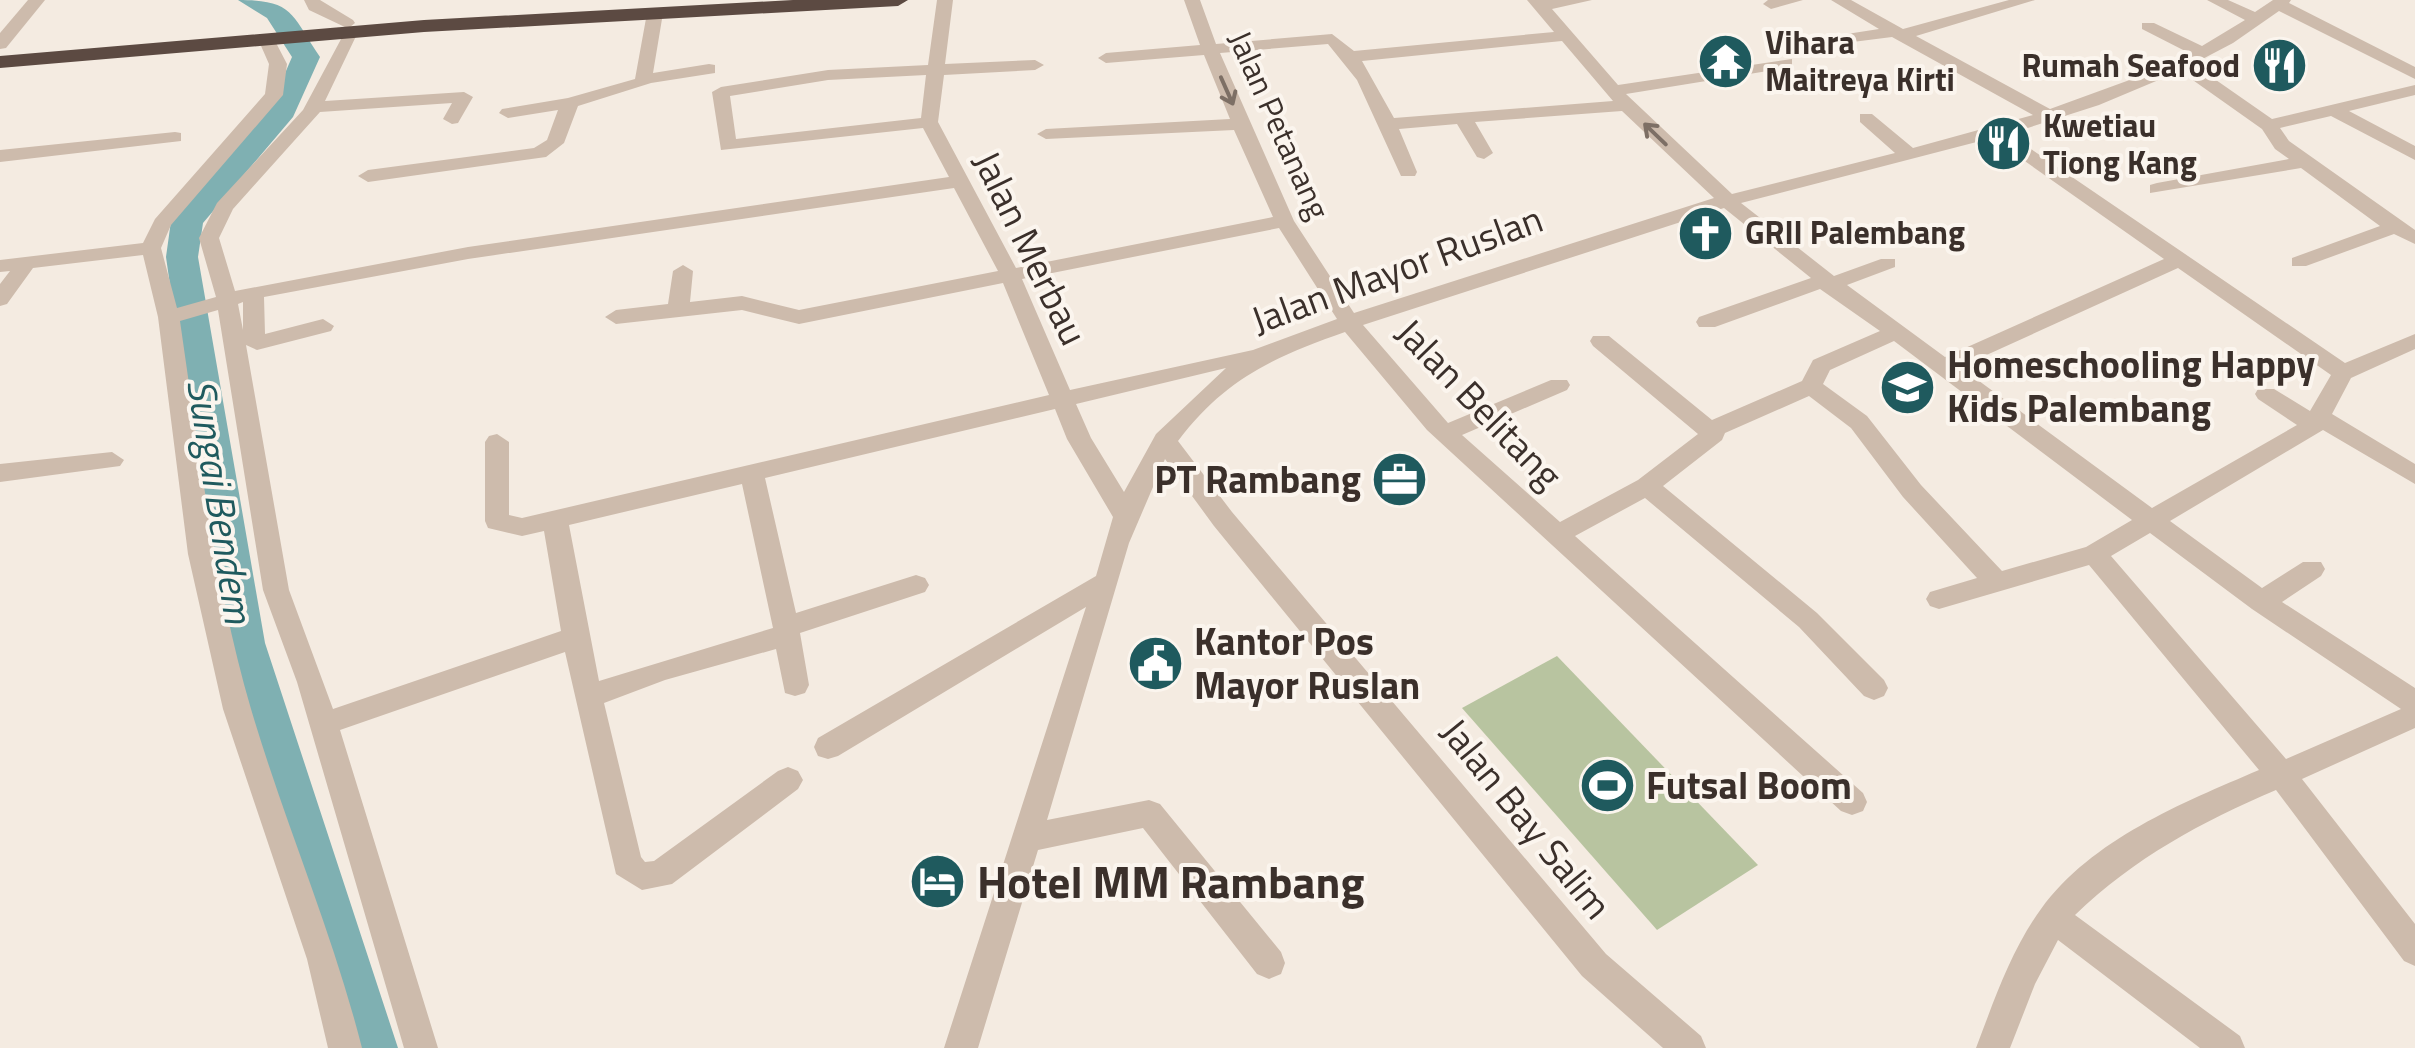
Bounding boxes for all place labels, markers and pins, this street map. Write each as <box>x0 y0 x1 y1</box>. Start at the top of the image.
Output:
place label: Vihara Maitreya Kirti <box>1765 18 1955 103</box>
temple icon: Vihara Maitreya Kirti <box>1696 31 1756 91</box>
restaurant icon: Rumah Seafood <box>2249 36 2309 96</box>
place label: Rumah Seafood <box>2022 41 2240 89</box>
place label: Kwetiau Tiong Kang <box>2043 101 2197 186</box>
restaurant icon: Kwetiau Tiong Kang <box>1974 114 2034 174</box>
church icon: GRII Palembang <box>1676 203 1736 263</box>
place label: GRII Palembang <box>1745 208 1965 256</box>
place label: Homeschooling Happy Kids Palembang <box>1947 335 2315 437</box>
school or university icon: Homeschooling Happy Kids Palembang <box>1878 357 1938 417</box>
place label: PT Rambang <box>1154 450 1361 508</box>
office icon: PT Rambang <box>1370 450 1430 510</box>
place label: Kantor Pos Mayor Ruslan <box>1194 612 1420 714</box>
public building icon: Kantor Pos Mayor Ruslan <box>1125 634 1185 694</box>
sports icon: Futsal Boom <box>1577 756 1637 816</box>
place label: Futsal Boom <box>1646 756 1852 814</box>
place label: Hotel MM Rambang <box>977 847 1364 915</box>
hotel icon: Hotel MM Rambang <box>908 852 968 912</box>

